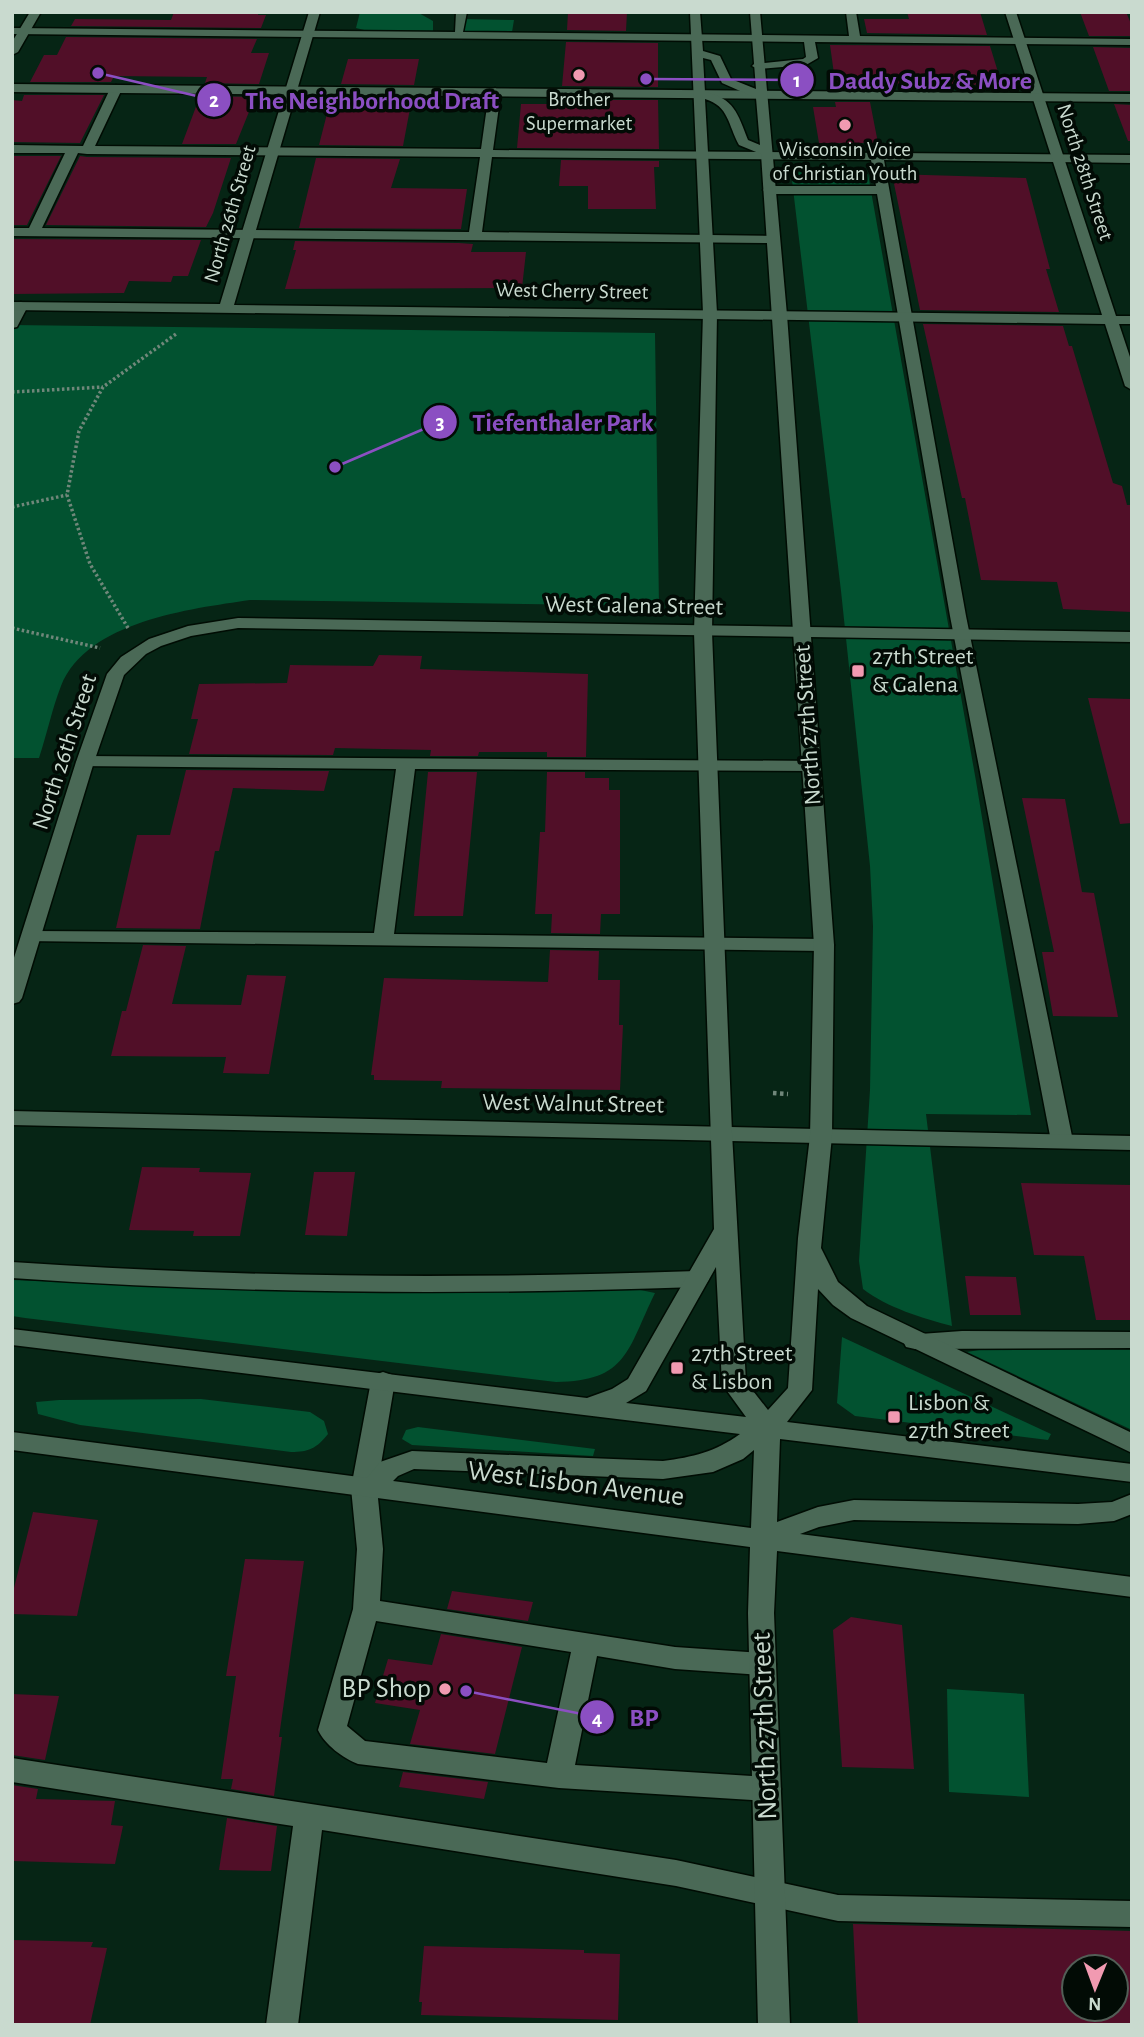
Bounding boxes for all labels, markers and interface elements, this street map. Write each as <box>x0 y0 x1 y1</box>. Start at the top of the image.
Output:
callout: Daddy Subz & More <box>779 57 1046 104</box>
marker: Brother Supermarket <box>571 67 587 83</box>
text: Daddy Subz & More <box>828 68 1032 94</box>
text: 1 <box>793 70 801 91</box>
callout: The Neighborhood Draft <box>196 76 513 123</box>
text: The Neighborhood Draft <box>245 88 499 114</box>
place label: Brother Supermarket <box>526 89 633 134</box>
text: 2 <box>209 90 219 111</box>
street label: North 28th Street <box>1053 101 1117 243</box>
marker: Wisconsin Voice of Christian Youth <box>837 117 853 133</box>
place label: Wisconsin Voice of Christian Youth <box>773 139 917 184</box>
street label: North 26th Street <box>200 143 260 285</box>
street label: West Cherry Street <box>496 279 649 303</box>
callout: Tiefenthaler Park <box>423 398 667 445</box>
text: Tiefenthaler Park <box>472 410 654 436</box>
text: 3 <box>435 412 445 433</box>
street label: West Galena Street <box>545 592 724 620</box>
street label: North 27th Street <box>790 644 826 806</box>
place label: 27th Street & Galena <box>872 645 974 697</box>
marker: 27th Street & Galena <box>850 663 866 679</box>
street label: North 26th Street <box>29 671 102 833</box>
street label: West Walnut Street <box>482 1090 664 1118</box>
place label: 27th Street & Lisbon <box>691 1342 793 1394</box>
marker: 27th Street & Lisbon <box>669 1360 685 1376</box>
place label: Lisbon & 27th Street <box>908 1391 1010 1443</box>
marker: Lisbon & 27th Street <box>886 1409 902 1425</box>
street label: West Lisbon Avenue <box>466 1457 686 1511</box>
street label: North 27th Street <box>748 1632 782 1820</box>
place label: BP Shop <box>341 1675 431 1703</box>
marker: BP Shop <box>437 1681 453 1697</box>
callout: BP <box>580 1694 672 1741</box>
text: BP <box>629 1705 659 1731</box>
text: 4 <box>592 1708 602 1729</box>
north arrow <box>1060 1953 1130 2023</box>
text: N <box>1088 1994 1102 2013</box>

